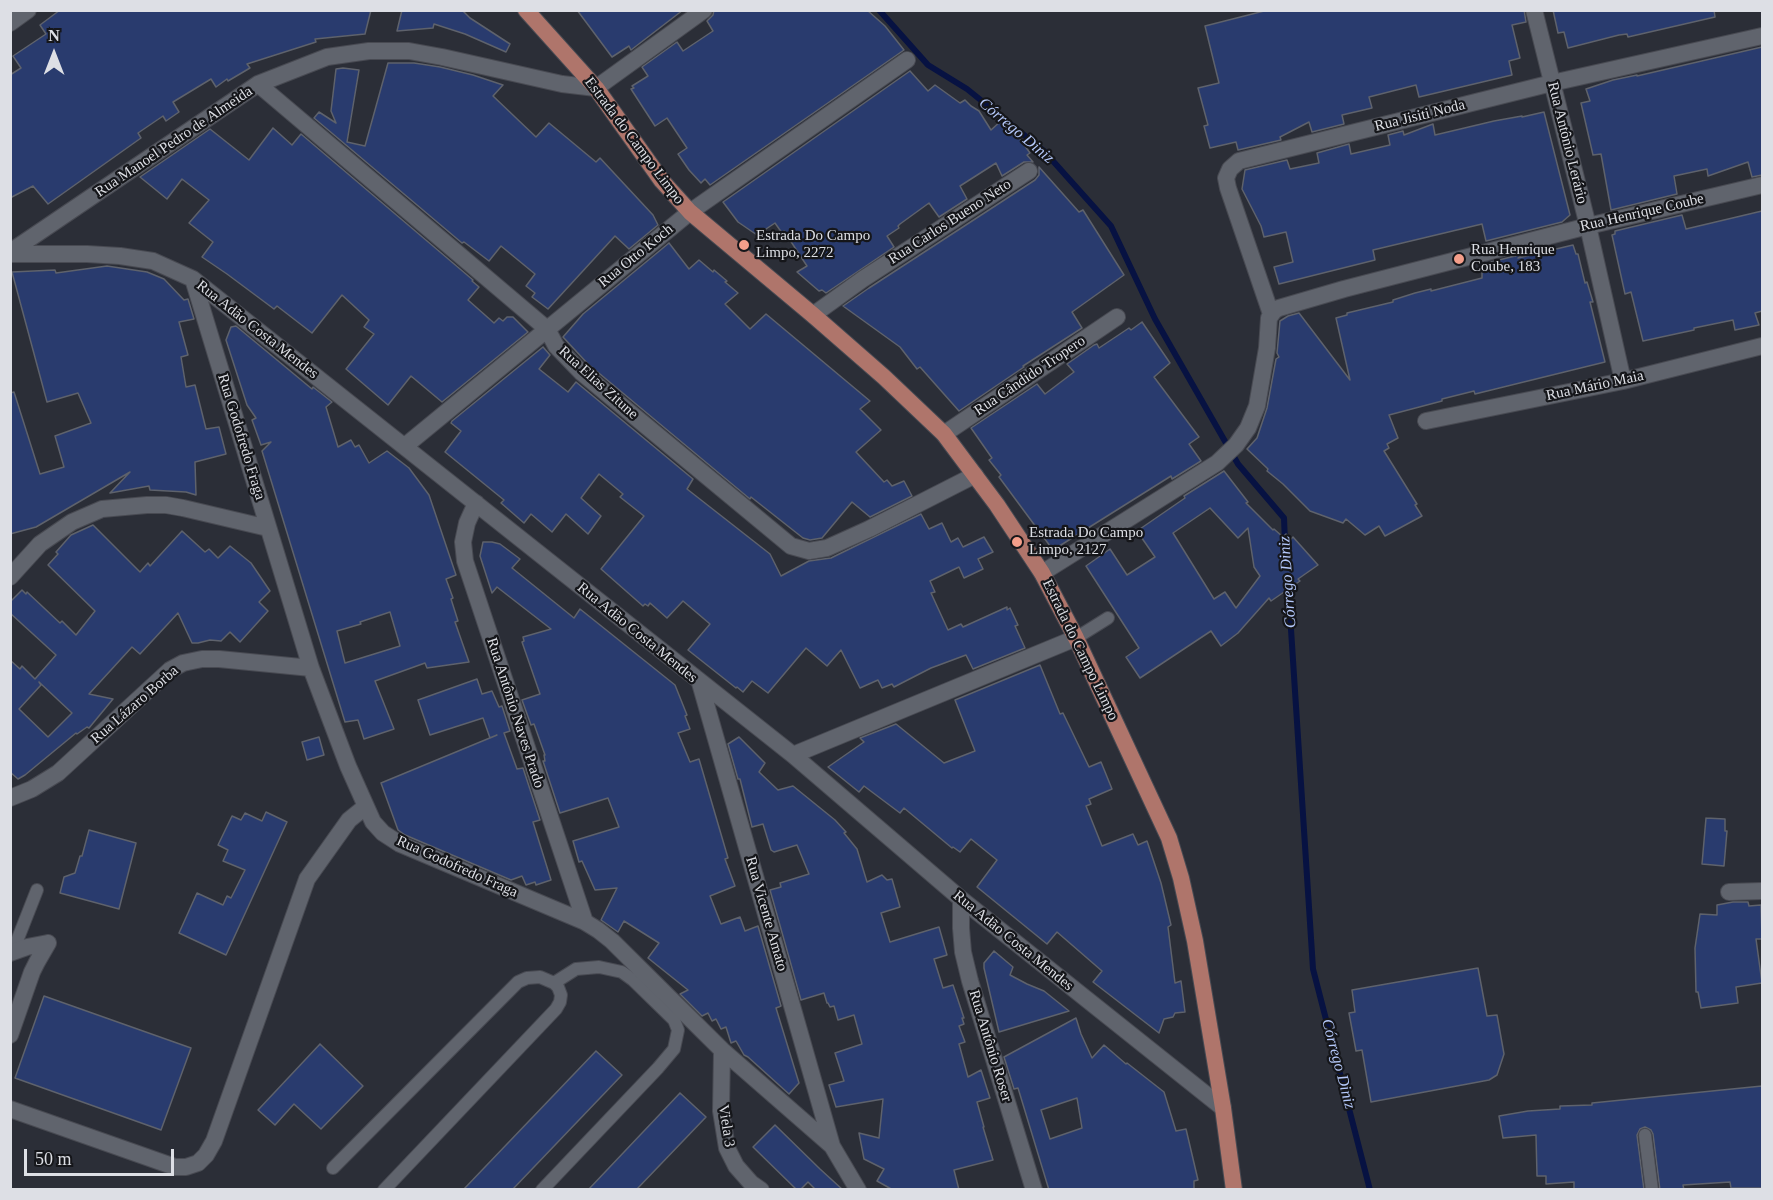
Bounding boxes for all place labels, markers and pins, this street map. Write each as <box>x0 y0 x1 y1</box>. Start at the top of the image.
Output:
place label: Estrada Do Campo Limpo, 2272 <box>756 227 870 262</box>
marker: Estrada Do Campo Limpo, 2272 <box>737 238 751 252</box>
place label: Rua Henrique Coube, 183 <box>1471 241 1555 276</box>
marker: Rua Henrique Coube, 183 <box>1452 252 1466 266</box>
place label: Estrada Do Campo Limpo, 2127 <box>1029 524 1143 559</box>
marker: Estrada Do Campo Limpo, 2127 <box>1010 535 1024 549</box>

